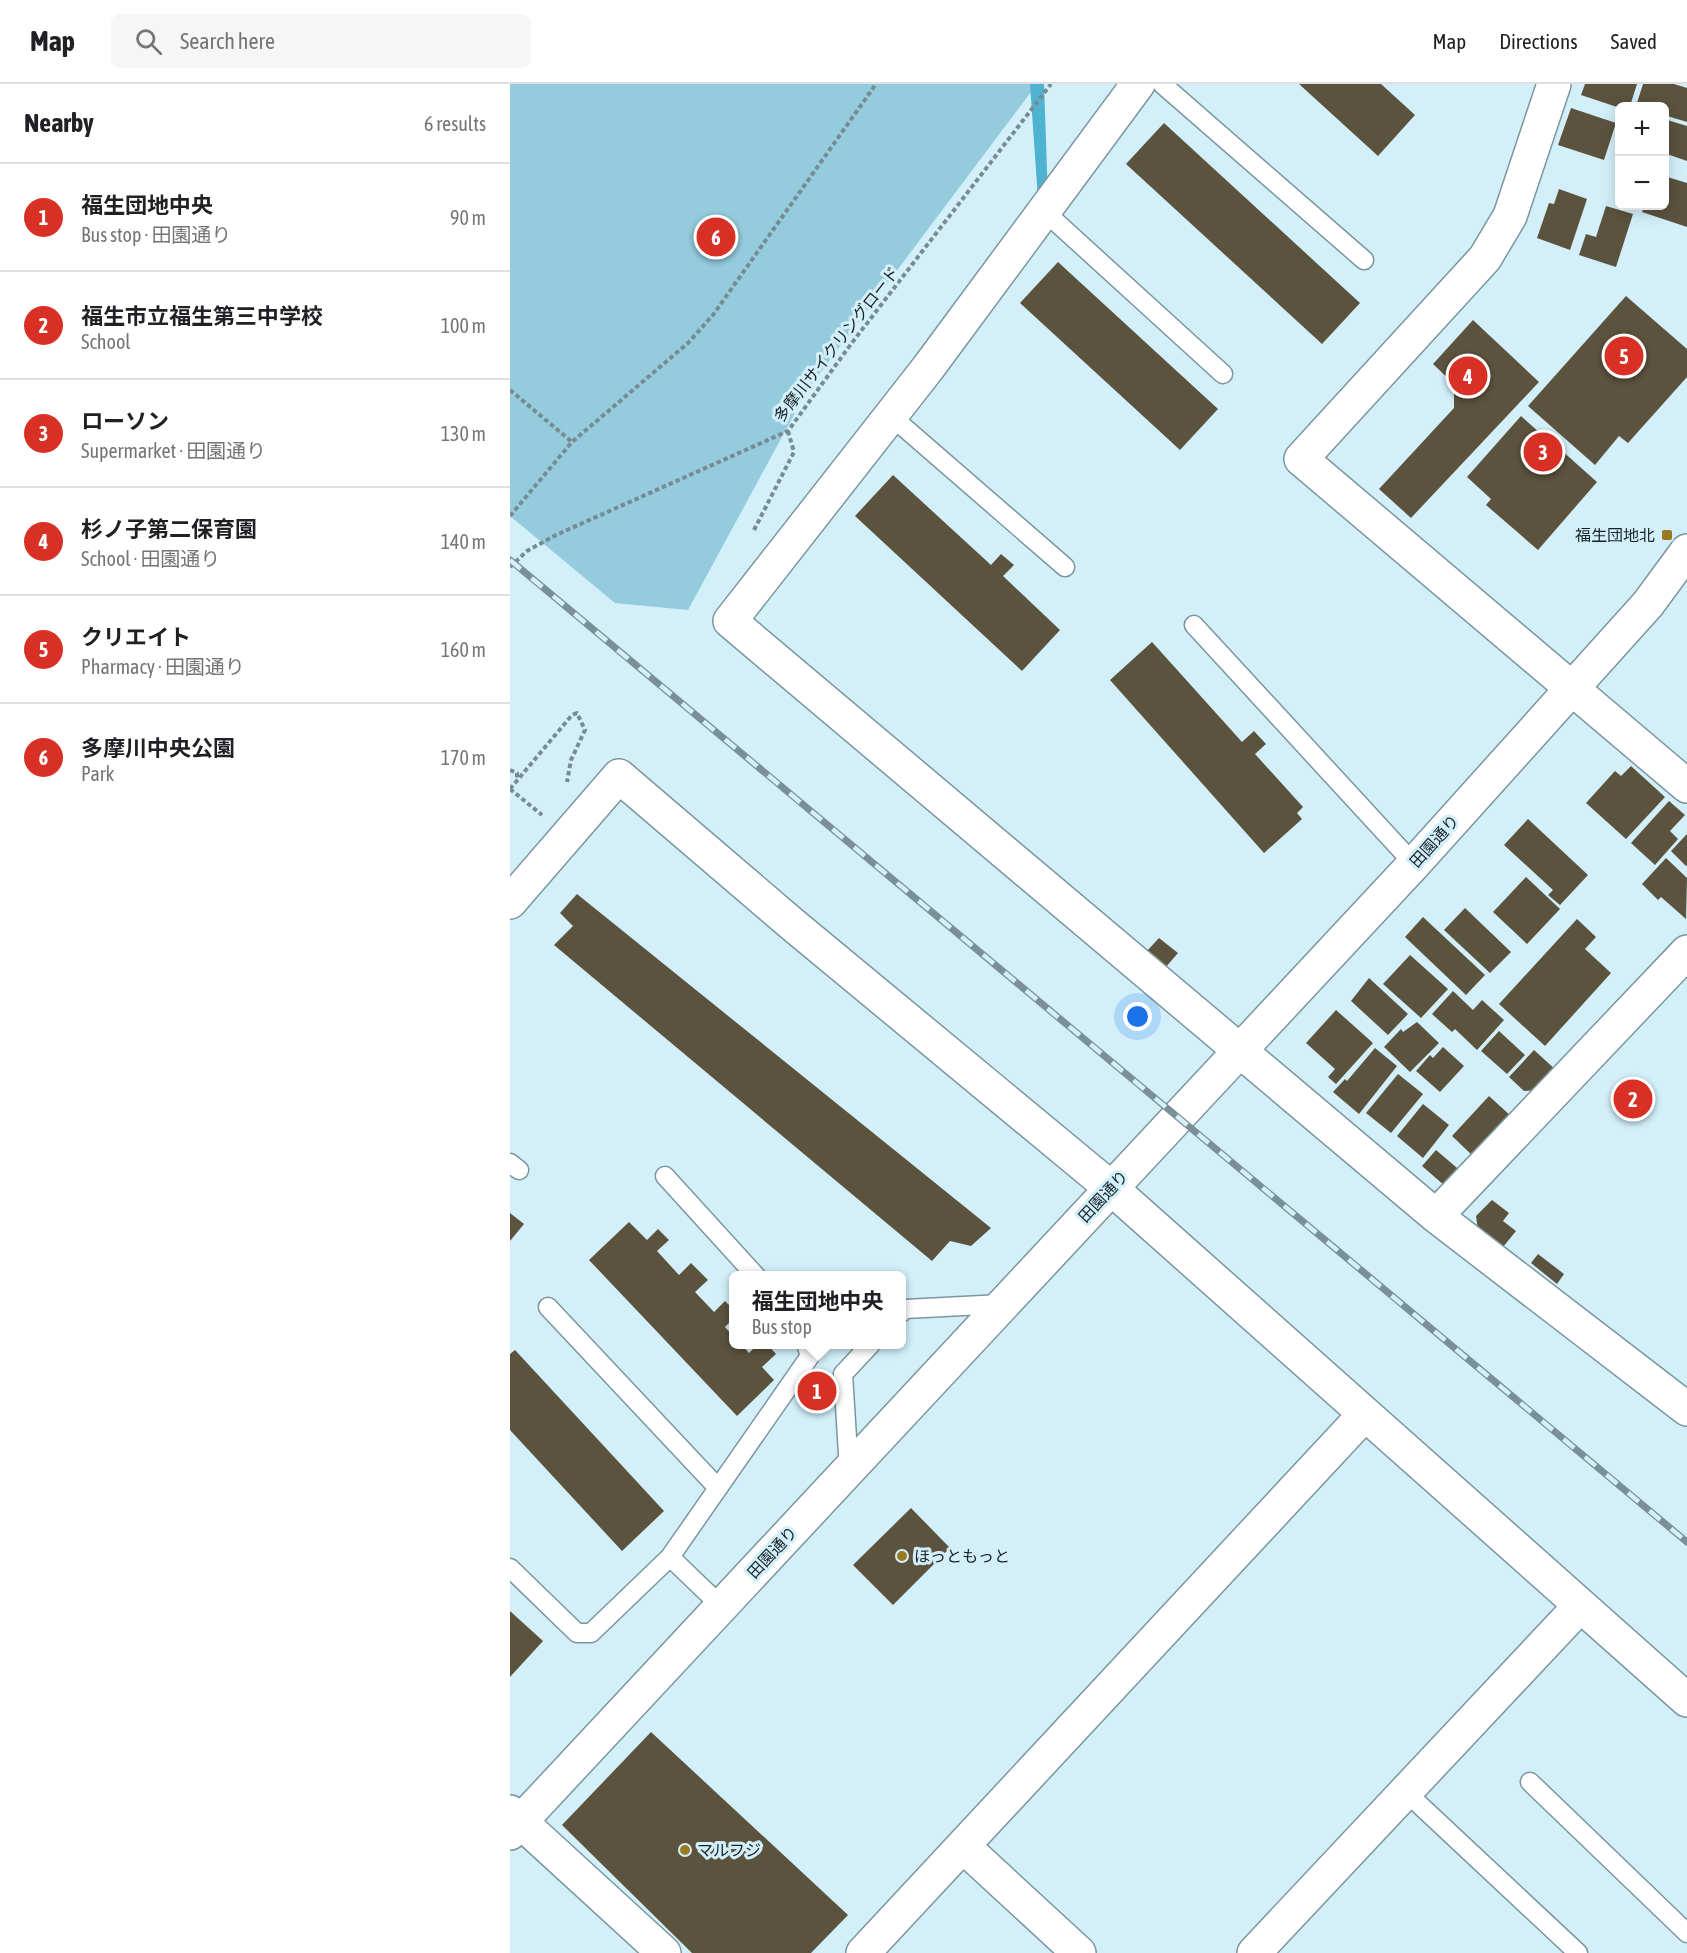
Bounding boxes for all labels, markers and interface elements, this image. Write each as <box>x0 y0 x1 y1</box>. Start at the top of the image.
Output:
search box <box>111 14 531 68</box>
text: Map <box>30 25 75 57</box>
icon: search <box>132 25 165 58</box>
text: Search here <box>180 28 275 54</box>
text: Map <box>1432 29 1466 53</box>
text: Directions <box>1499 29 1578 53</box>
text: Saved <box>1611 29 1657 53</box>
map controls <box>1615 102 1669 210</box>
button: + <box>1615 102 1669 156</box>
text: Nearby <box>24 108 94 138</box>
text: 6 results <box>424 112 486 135</box>
button: − <box>1615 156 1669 210</box>
text: 福生団地中央 <box>81 192 213 218</box>
text: 1 <box>39 206 48 229</box>
text: 90 m <box>450 206 486 229</box>
pin: 6 <box>696 214 736 260</box>
text: Bus stop · 田園通り <box>81 223 231 246</box>
street label: 多摩川サイクリングロード <box>770 263 902 425</box>
text: 福生市立福生第三中学校 <box>81 303 323 329</box>
text: 2 <box>39 314 48 337</box>
text: 100 m <box>441 314 486 337</box>
text: School <box>81 330 131 353</box>
pin: 5 <box>1604 334 1644 378</box>
pin: 4 <box>1448 354 1488 398</box>
text: ローソン <box>81 408 169 434</box>
text: 3 <box>39 422 48 445</box>
text: 130 m <box>441 422 486 445</box>
pin: 3 <box>1524 430 1562 475</box>
text: Supermarket · 田園通り <box>81 439 266 462</box>
text: 杉ノ子第二保育園 <box>81 516 257 542</box>
place label: 福生団地北 <box>1575 526 1655 544</box>
marker: 福生団地北 <box>1660 528 1674 542</box>
text: 4 <box>39 530 48 553</box>
text: 140 m <box>441 530 486 553</box>
text: School · 田園通り <box>81 547 220 570</box>
text: クリエイト <box>81 624 191 650</box>
text: 5 <box>39 638 48 661</box>
text: 160 m <box>441 638 486 661</box>
text: Pharmacy · 田園通り <box>81 655 245 678</box>
text: 多摩川中央公園 <box>81 735 235 761</box>
text: 6 <box>39 746 48 769</box>
text: 170 m <box>441 746 486 769</box>
text: Park <box>81 762 114 785</box>
street label: 田園通り <box>1406 811 1462 871</box>
your location <box>1123 1002 1152 1031</box>
pin: 2 <box>1614 1076 1652 1122</box>
street label: 田園通り <box>1075 1166 1131 1226</box>
popup <box>729 1271 906 1349</box>
text: 福生団地中央 <box>751 1288 884 1314</box>
text: Bus stop <box>751 1315 812 1338</box>
pin: 1 <box>798 1368 836 1414</box>
street label: 田園通り <box>744 1522 800 1582</box>
place label: ほっともっと <box>914 1547 1010 1565</box>
marker: ほっともっと <box>895 1549 909 1563</box>
place label: マルフジ <box>697 1841 761 1859</box>
marker: マルフジ <box>678 1843 692 1857</box>

